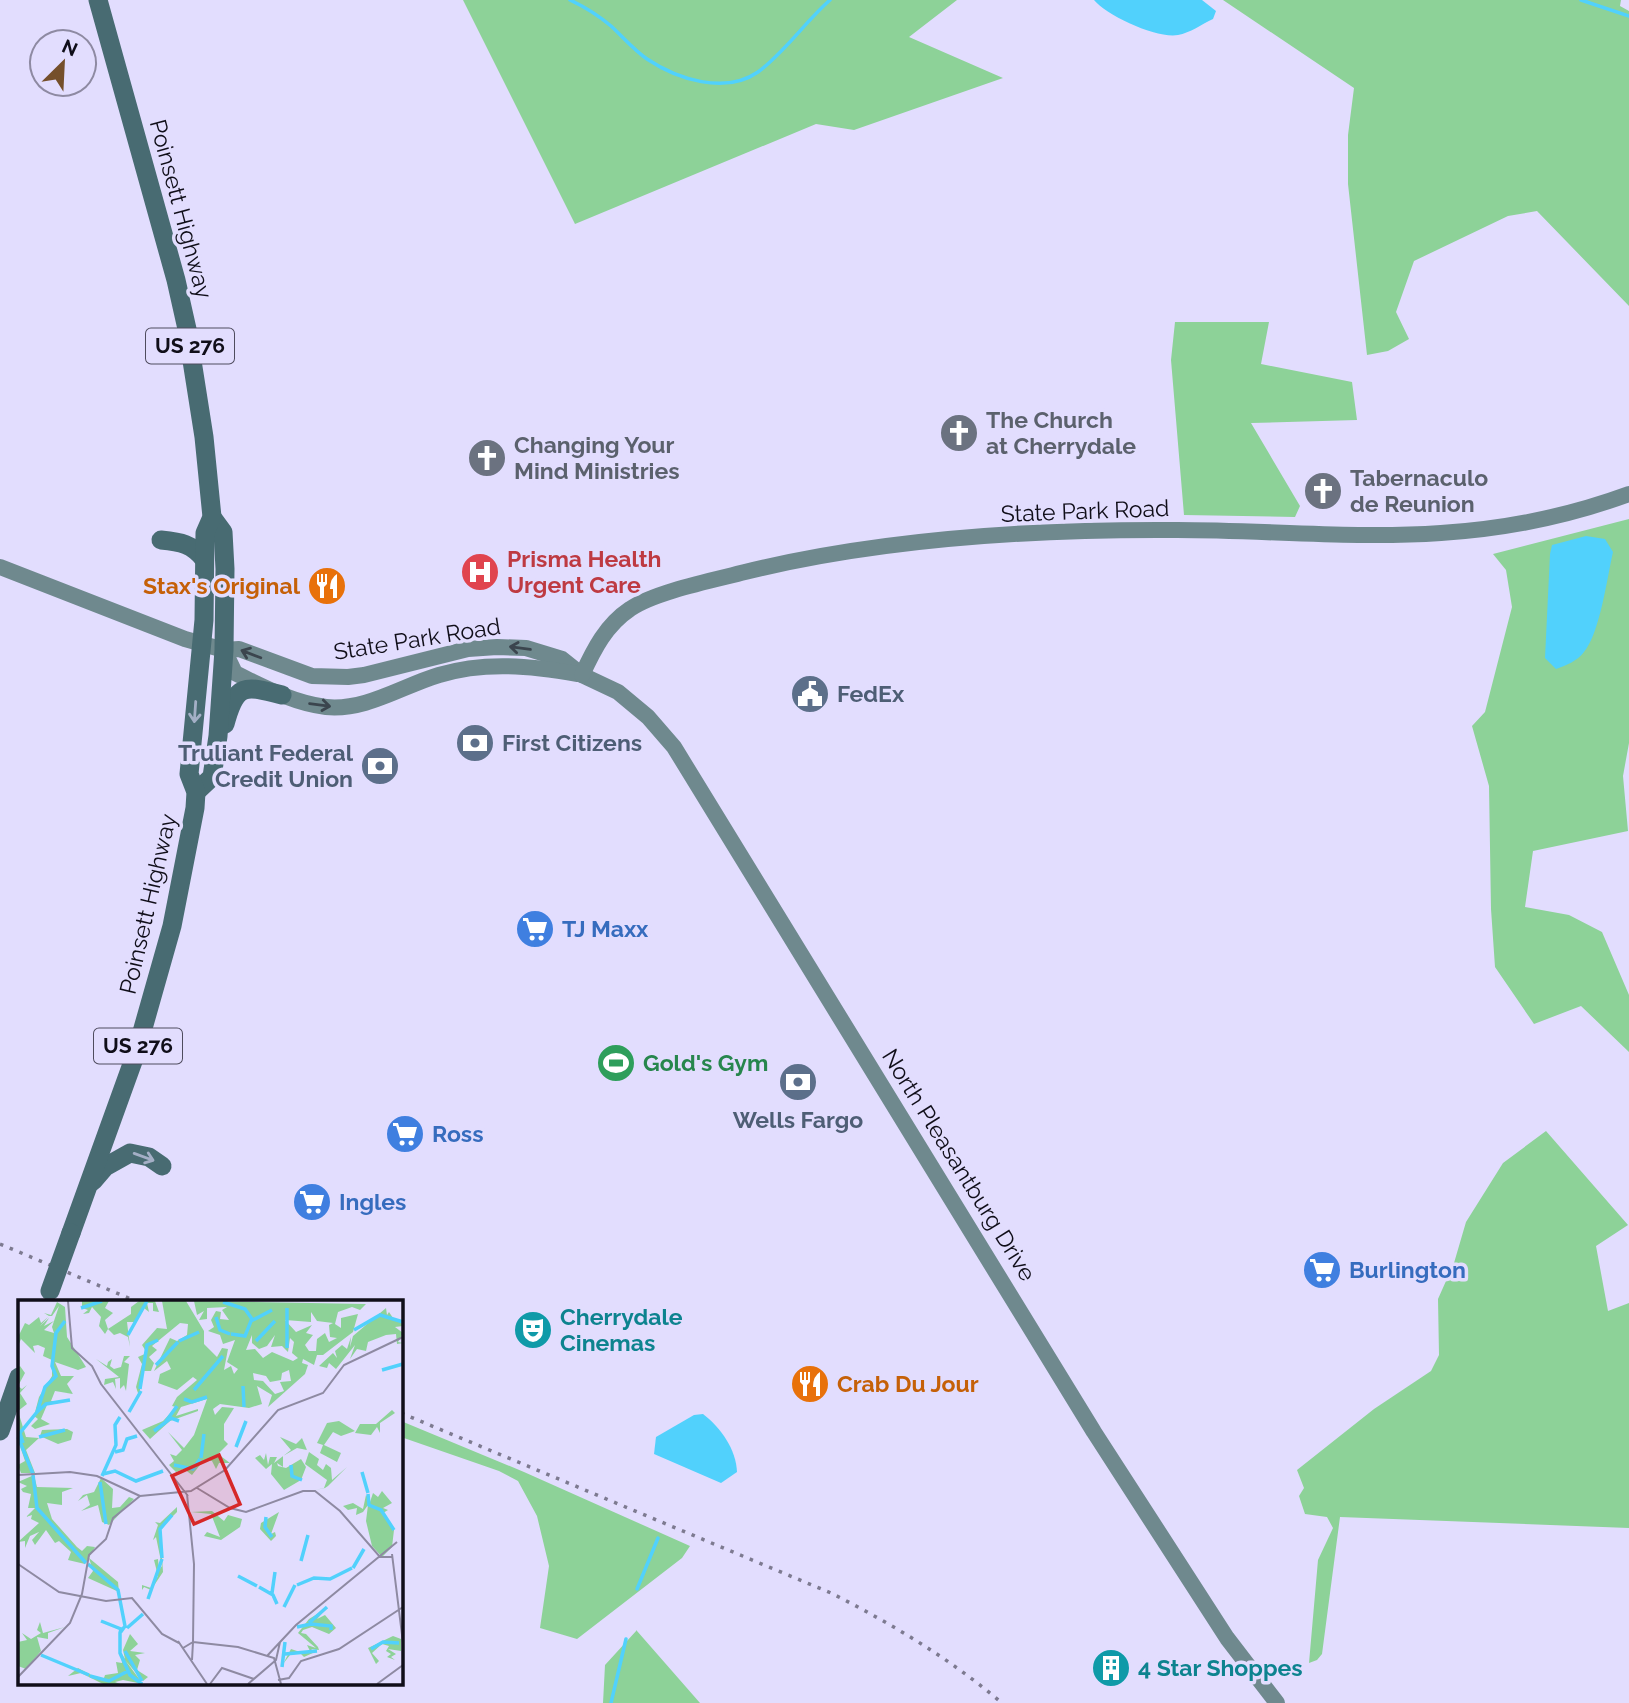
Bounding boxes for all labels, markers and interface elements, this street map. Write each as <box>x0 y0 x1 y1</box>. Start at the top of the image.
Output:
north arrow <box>28 28 98 98</box>
text: N <box>59 34 81 60</box>
street label: Poinsett Highway <box>145 116 218 301</box>
road number: US 276 <box>146 328 234 364</box>
place label: The Church at Cherrydale <box>986 406 1136 459</box>
church icon: The Church at Cherrydale <box>938 412 980 454</box>
place label: Changing Your Mind Ministries <box>514 431 680 484</box>
church icon: Changing Your Mind Ministries <box>466 437 508 479</box>
place label: Tabernaculo de Reunion <box>1350 464 1488 517</box>
church icon: Tabernaculo de Reunion <box>1302 470 1344 512</box>
street label: State Park Road <box>1000 494 1170 527</box>
place label: Prisma Health Urgent Care <box>507 545 661 598</box>
hospital icon: Prisma Health Urgent Care <box>459 551 501 593</box>
restaurant icon: Stax's Original <box>306 565 348 607</box>
place label: Stax's Original <box>143 572 301 599</box>
street label: State Park Road <box>331 612 502 665</box>
one-way arrow <box>509 641 532 654</box>
one-way arrow <box>240 646 262 659</box>
public building icon: FedEx <box>789 673 831 715</box>
place label: FedEx <box>837 680 905 707</box>
one-way arrow <box>308 699 331 712</box>
one-way arrow <box>188 700 201 723</box>
bank icon: First Citizens <box>454 722 496 764</box>
place label: First Citizens <box>502 729 642 756</box>
place label: Truliant Federal Credit Union <box>178 739 354 792</box>
bank icon: Truliant Federal Credit Union <box>359 745 401 787</box>
street label: Poinsett Highway <box>114 811 181 997</box>
supermarket icon: TJ Maxx <box>514 908 556 950</box>
place label: TJ Maxx <box>562 915 649 942</box>
road number: US 276 <box>94 1028 182 1064</box>
sports icon: Gold's Gym <box>595 1042 637 1084</box>
street label: North Pleasantburg Drive <box>877 1044 1042 1286</box>
place label: Gold's Gym <box>643 1049 768 1076</box>
bank icon: Wells Fargo <box>777 1061 819 1103</box>
place label: Wells Fargo <box>733 1106 863 1133</box>
supermarket icon: Ross <box>384 1113 426 1155</box>
place label: Ross <box>432 1120 484 1147</box>
one-way arrow <box>132 1152 154 1164</box>
supermarket icon: Ingles <box>291 1181 333 1223</box>
place label: Ingles <box>339 1188 406 1215</box>
supermarket icon: Burlington <box>1301 1249 1343 1291</box>
place label: Burlington <box>1349 1256 1466 1283</box>
inset map <box>18 1300 402 1686</box>
place label: Cherrydale Cinemas <box>560 1303 683 1356</box>
theatre icon: Cherrydale Cinemas <box>512 1309 554 1351</box>
restaurant icon: Crab Du Jour <box>789 1363 831 1405</box>
place label: Crab Du Jour <box>837 1370 979 1397</box>
building icon: 4 Star Shoppes <box>1090 1647 1132 1689</box>
place label: 4 Star Shoppes <box>1138 1654 1303 1681</box>

